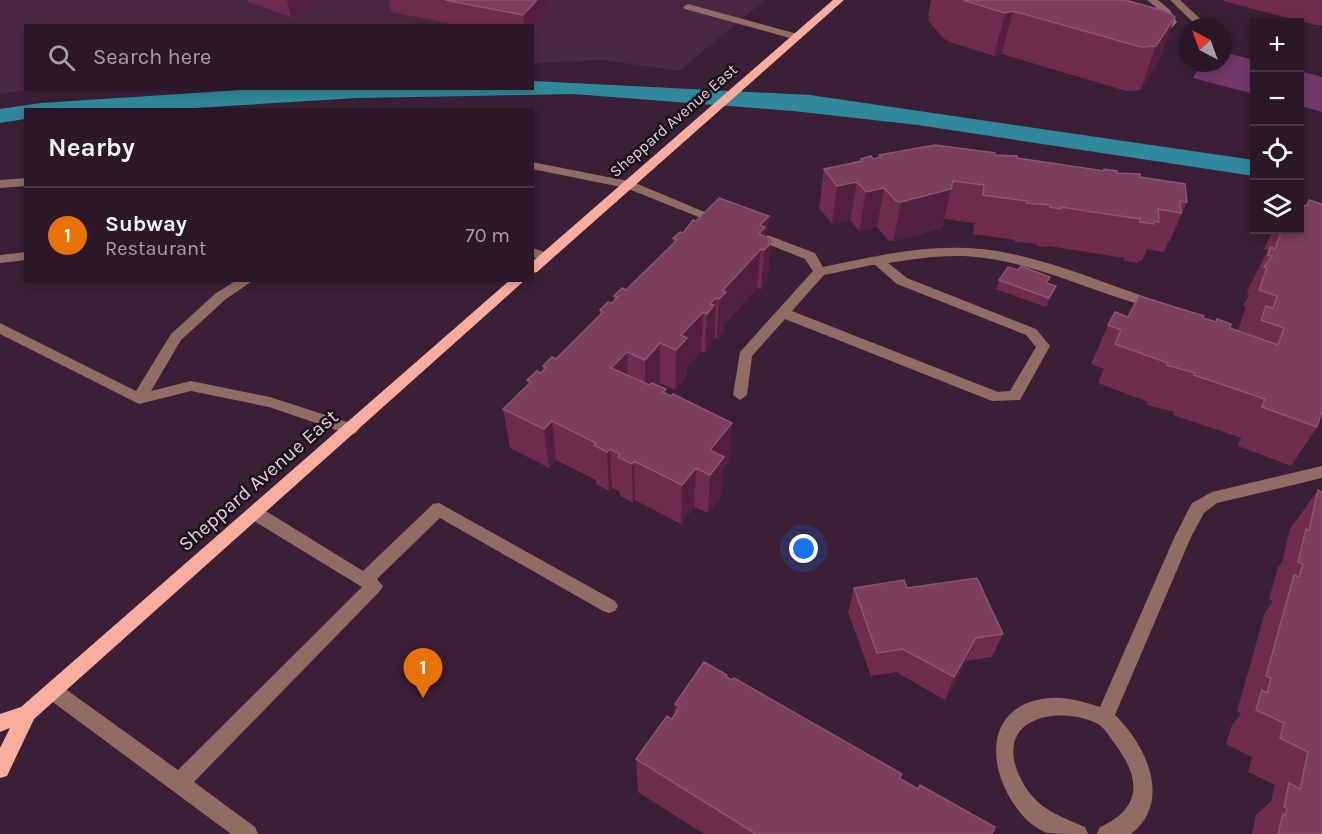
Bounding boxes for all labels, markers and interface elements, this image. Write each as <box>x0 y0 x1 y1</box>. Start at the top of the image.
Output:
north arrow <box>1178 18 1232 72</box>
map controls <box>1250 18 1304 234</box>
button: + <box>1250 18 1304 72</box>
search box <box>24 24 534 90</box>
icon: search <box>45 41 78 74</box>
text: Search here <box>93 44 211 70</box>
street label: Sheppard Avenue East <box>606 60 741 181</box>
button: − <box>1250 72 1304 126</box>
button: locate <box>1250 126 1304 180</box>
text: Nearby <box>48 132 135 163</box>
button: layers <box>1250 180 1304 234</box>
text: Subway <box>105 211 187 237</box>
text: 1 <box>64 224 71 247</box>
text: 70 m <box>465 224 510 247</box>
text: Restaurant <box>105 237 207 260</box>
street label: Sheppard Avenue East <box>174 405 343 556</box>
your location <box>789 534 818 563</box>
pin: 1 <box>404 648 442 698</box>

